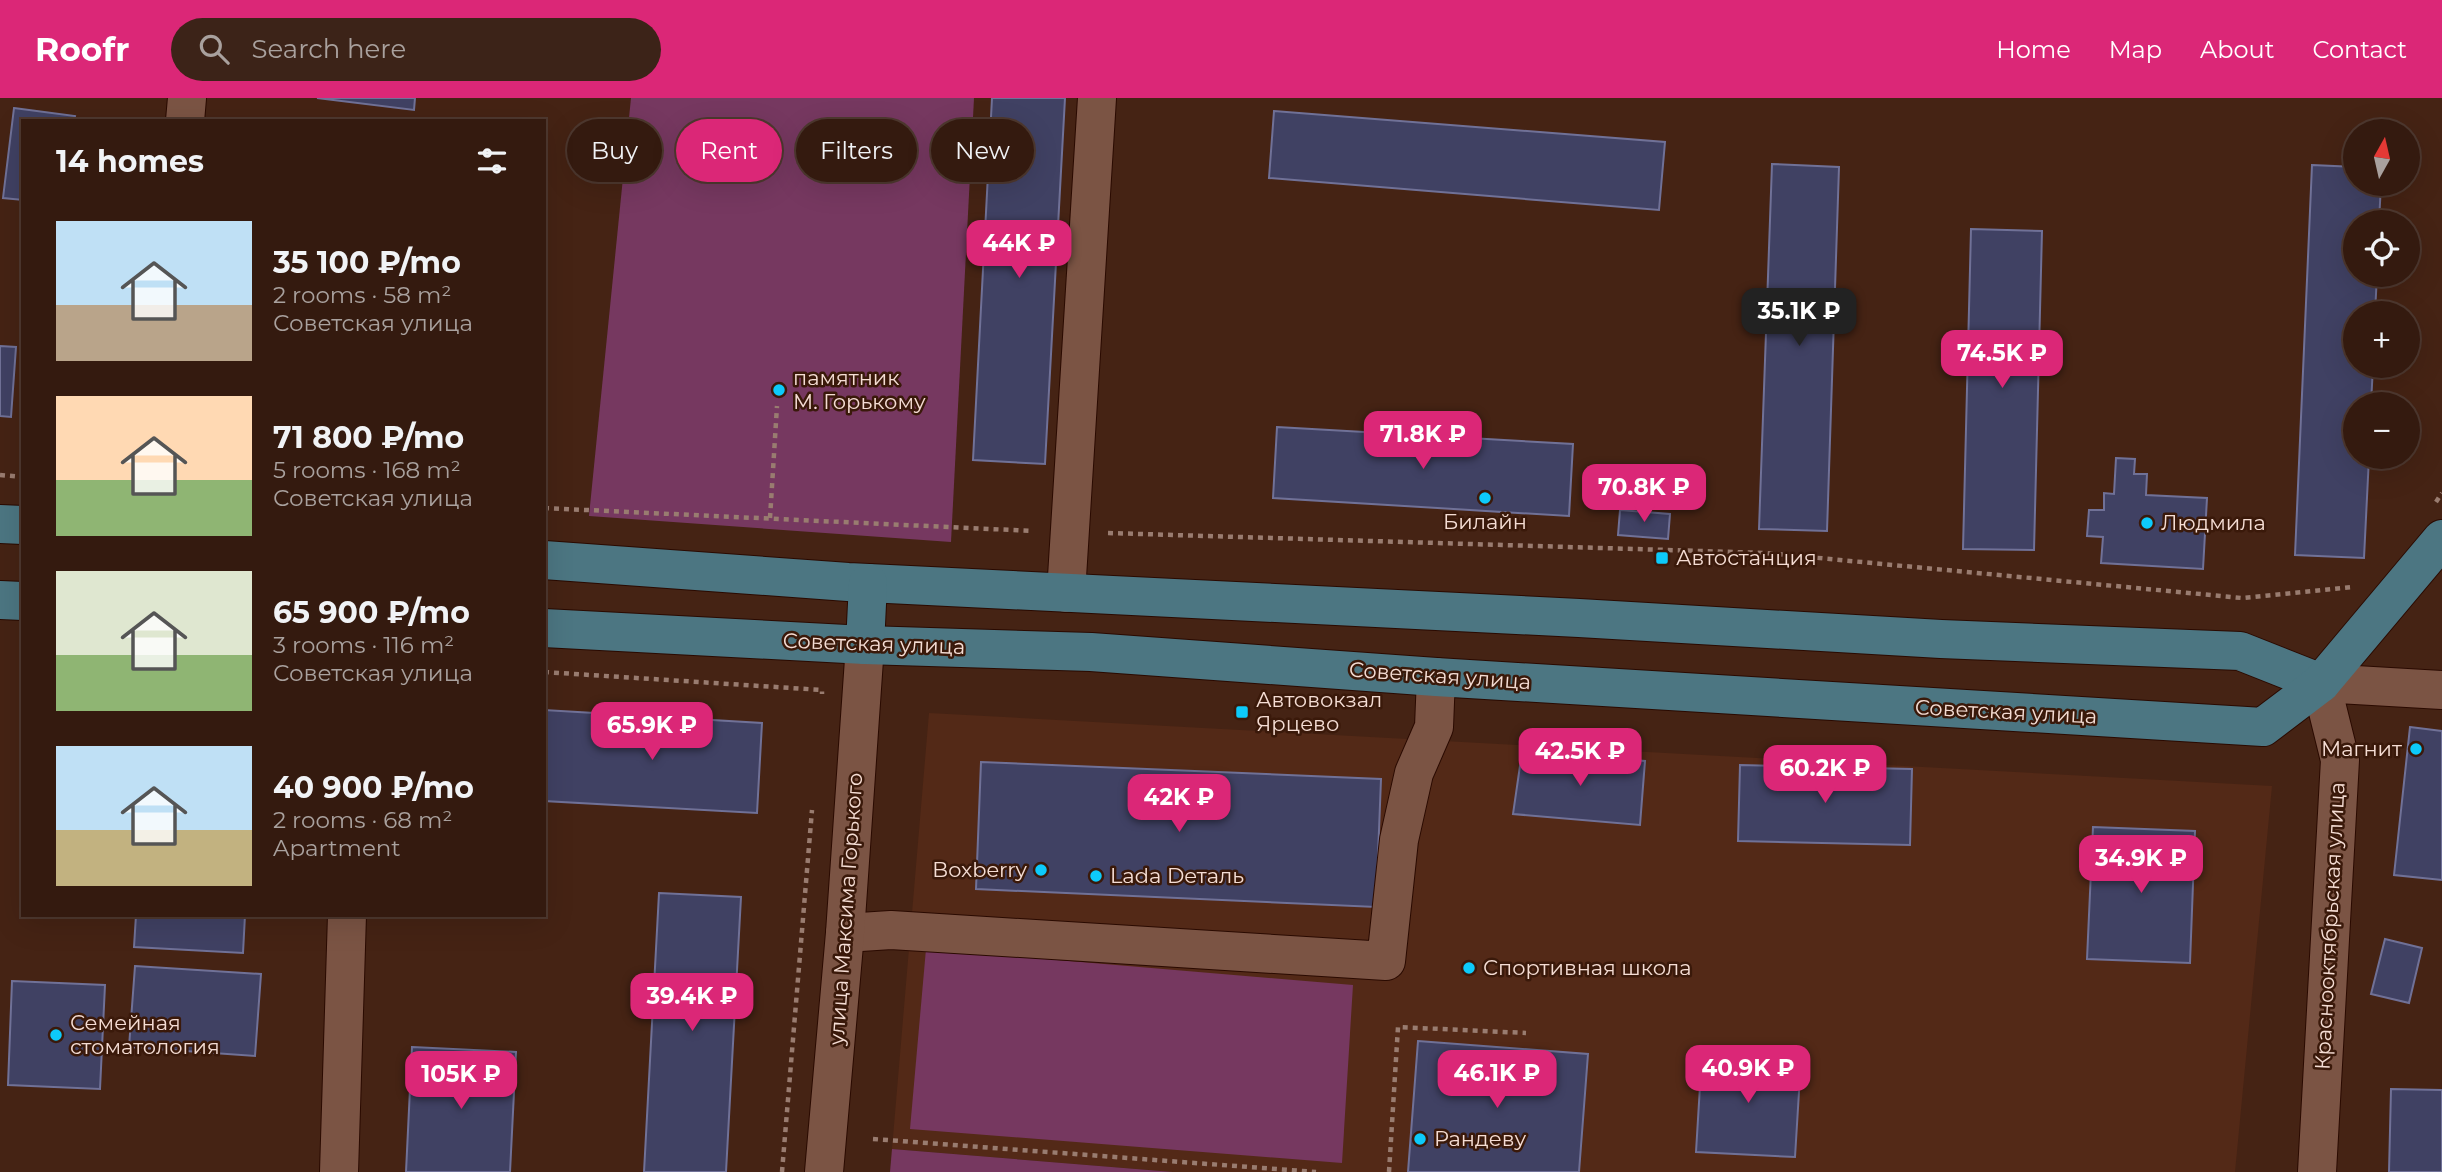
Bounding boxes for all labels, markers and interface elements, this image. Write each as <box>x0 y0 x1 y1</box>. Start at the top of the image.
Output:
search box <box>171 18 661 81</box>
text: Roofr <box>35 29 129 69</box>
icon: search <box>195 30 233 68</box>
text: Search here <box>251 33 406 65</box>
text: Home <box>1996 35 2071 64</box>
text: Map <box>2109 35 2162 64</box>
text: About <box>2200 35 2274 64</box>
text: Contact <box>2312 35 2407 64</box>
chip: Buy <box>567 119 662 182</box>
chip: Rent <box>676 119 782 182</box>
chip: Filters <box>796 119 917 182</box>
chip: New <box>931 119 1034 182</box>
north arrow <box>2343 119 2420 196</box>
map controls <box>2343 119 2420 469</box>
icon: filters <box>473 142 511 180</box>
text: 14 homes <box>56 143 204 180</box>
button: locate <box>2343 210 2420 287</box>
pin: 44K ₽ <box>970 220 1068 280</box>
text: 44K ₽ <box>982 229 1056 257</box>
text: 35 100 ₽/mo <box>273 244 461 281</box>
icon: home <box>112 249 196 333</box>
text: 2 rooms · 58 m² <box>273 281 451 309</box>
pin: 35.1K ₽ <box>1734 288 1864 348</box>
text: 35.1K ₽ <box>1757 297 1841 325</box>
button: + <box>2343 301 2420 378</box>
text: Советская улица <box>273 309 473 337</box>
pin: 74.5K ₽ <box>1937 330 2067 390</box>
text: 74.5K ₽ <box>1957 339 2047 367</box>
place label: памятник М. Горькому <box>793 365 926 414</box>
marker: памятник М. Горькому <box>771 382 787 398</box>
button: − <box>2343 392 2420 469</box>
pin: 71.8K ₽ <box>1358 412 1488 471</box>
text: 71 800 ₽/mo <box>273 419 464 456</box>
text: 71.8K ₽ <box>1380 420 1466 448</box>
icon: home <box>112 424 196 508</box>
text: 5 rooms · 168 m² <box>273 456 461 484</box>
pin: 70.8K ₽ <box>1579 464 1709 524</box>
text: 70.8K ₽ <box>1598 473 1690 501</box>
text: Советская улица <box>273 484 473 512</box>
marker: Билайн <box>1477 490 1493 506</box>
place label: Билайн <box>1443 509 1527 534</box>
place label: Людмила <box>2161 510 2266 535</box>
marker: Людмила <box>2139 515 2155 531</box>
place label: Автостанция <box>1676 545 1817 570</box>
marker: Автостанция <box>1654 550 1670 566</box>
text: 65 900 ₽/mo <box>273 594 470 631</box>
icon: home <box>112 599 196 683</box>
street label: Советская улица <box>782 628 966 659</box>
text: 3 rooms · 116 m² <box>273 631 454 659</box>
street label: Советская улица <box>1348 657 1532 694</box>
text: Советская улица <box>273 659 473 687</box>
place label: Автовокзал Ярцево <box>1256 687 1382 736</box>
street label: Советская улица <box>1914 694 2098 729</box>
pin: 65.9K ₽ <box>587 702 717 762</box>
marker: Автовокзал Ярцево <box>1234 704 1250 720</box>
text: 65.9K ₽ <box>607 711 697 739</box>
pin: 42.5K ₽ <box>1515 728 1645 788</box>
place label: Магнит <box>2321 736 2402 761</box>
text: 42.5K ₽ <box>1535 737 1625 765</box>
marker: Магнит <box>2408 741 2424 757</box>
pin: 60.2K ₽ <box>1760 746 1890 805</box>
text: 60.2K ₽ <box>1779 754 1871 782</box>
text: 40 900 ₽/mo <box>273 769 474 806</box>
street label: улица Максима Горького <box>823 772 867 1047</box>
icon: home <box>112 774 196 858</box>
pin: 42K ₽ <box>1130 774 1228 834</box>
street label: Краснооктябрьская улица <box>2309 781 2350 1071</box>
text: 42K ₽ <box>1144 783 1214 811</box>
text: 2 rooms · 68 m² <box>273 806 452 834</box>
text: Apartment <box>273 834 401 862</box>
pin: 34.9K ₽ <box>2076 836 2206 895</box>
text: 34.9K ₽ <box>2095 844 2187 872</box>
place label: Boxberry <box>932 857 1028 882</box>
marker: Boxberry <box>1033 862 1049 878</box>
place label: Lada Dеталь <box>1110 863 1244 888</box>
marker: Lada Dеталь <box>1088 868 1104 884</box>
place label: Спортивная школа <box>1483 955 1691 980</box>
marker: Спортивная школа <box>1461 960 1477 976</box>
pin: 39.4K ₽ <box>627 974 757 1033</box>
text: 39.4K ₽ <box>646 982 738 1010</box>
place label: Семейная стоматология <box>70 1010 220 1059</box>
marker: Семейная стоматология <box>48 1027 64 1043</box>
pin: 40.9K ₽ <box>1683 1046 1813 1105</box>
pin: 46.1K ₽ <box>1432 1051 1562 1110</box>
pin: 105K ₽ <box>404 1052 518 1111</box>
text: 40.9K ₽ <box>1701 1054 1795 1082</box>
text: 46.1K ₽ <box>1454 1059 1540 1087</box>
text: 105K ₽ <box>421 1060 501 1088</box>
place label: Рандеву <box>1434 1126 1526 1151</box>
marker: Рандеву <box>1412 1131 1428 1147</box>

